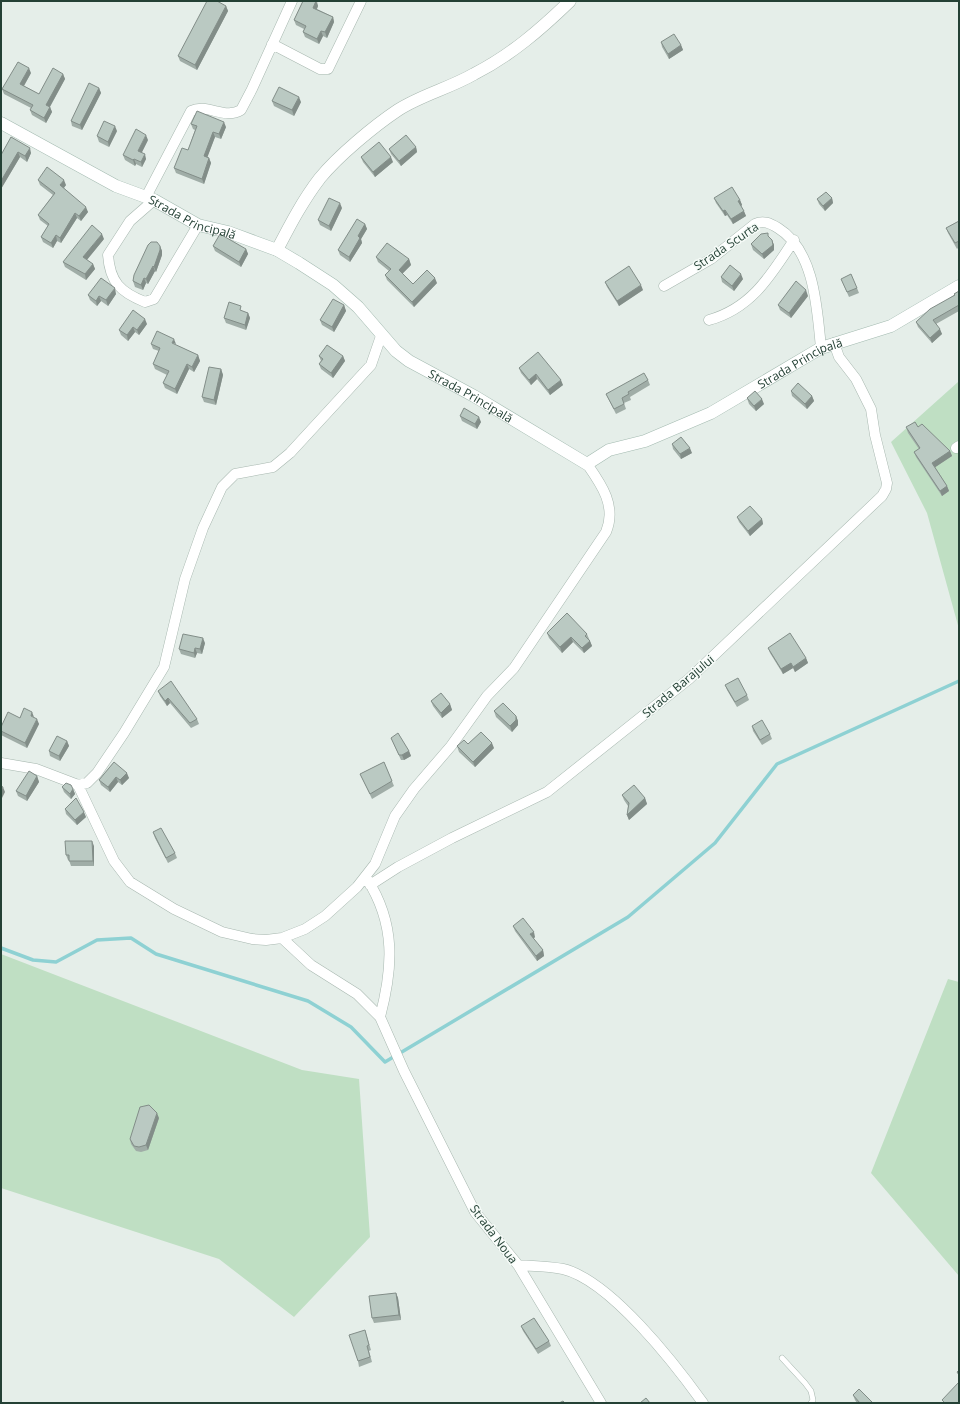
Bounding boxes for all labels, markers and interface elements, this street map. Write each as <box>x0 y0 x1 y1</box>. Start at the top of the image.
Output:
street label: Strada Principală <box>146 190 239 243</box>
street label: Strada Scurta <box>690 218 762 274</box>
street label: Strada Principală <box>754 333 844 392</box>
street label: Strada Principală <box>426 365 516 426</box>
street label: Strada Barajului <box>638 651 718 721</box>
street label: Strada Noua <box>466 1201 522 1267</box>

